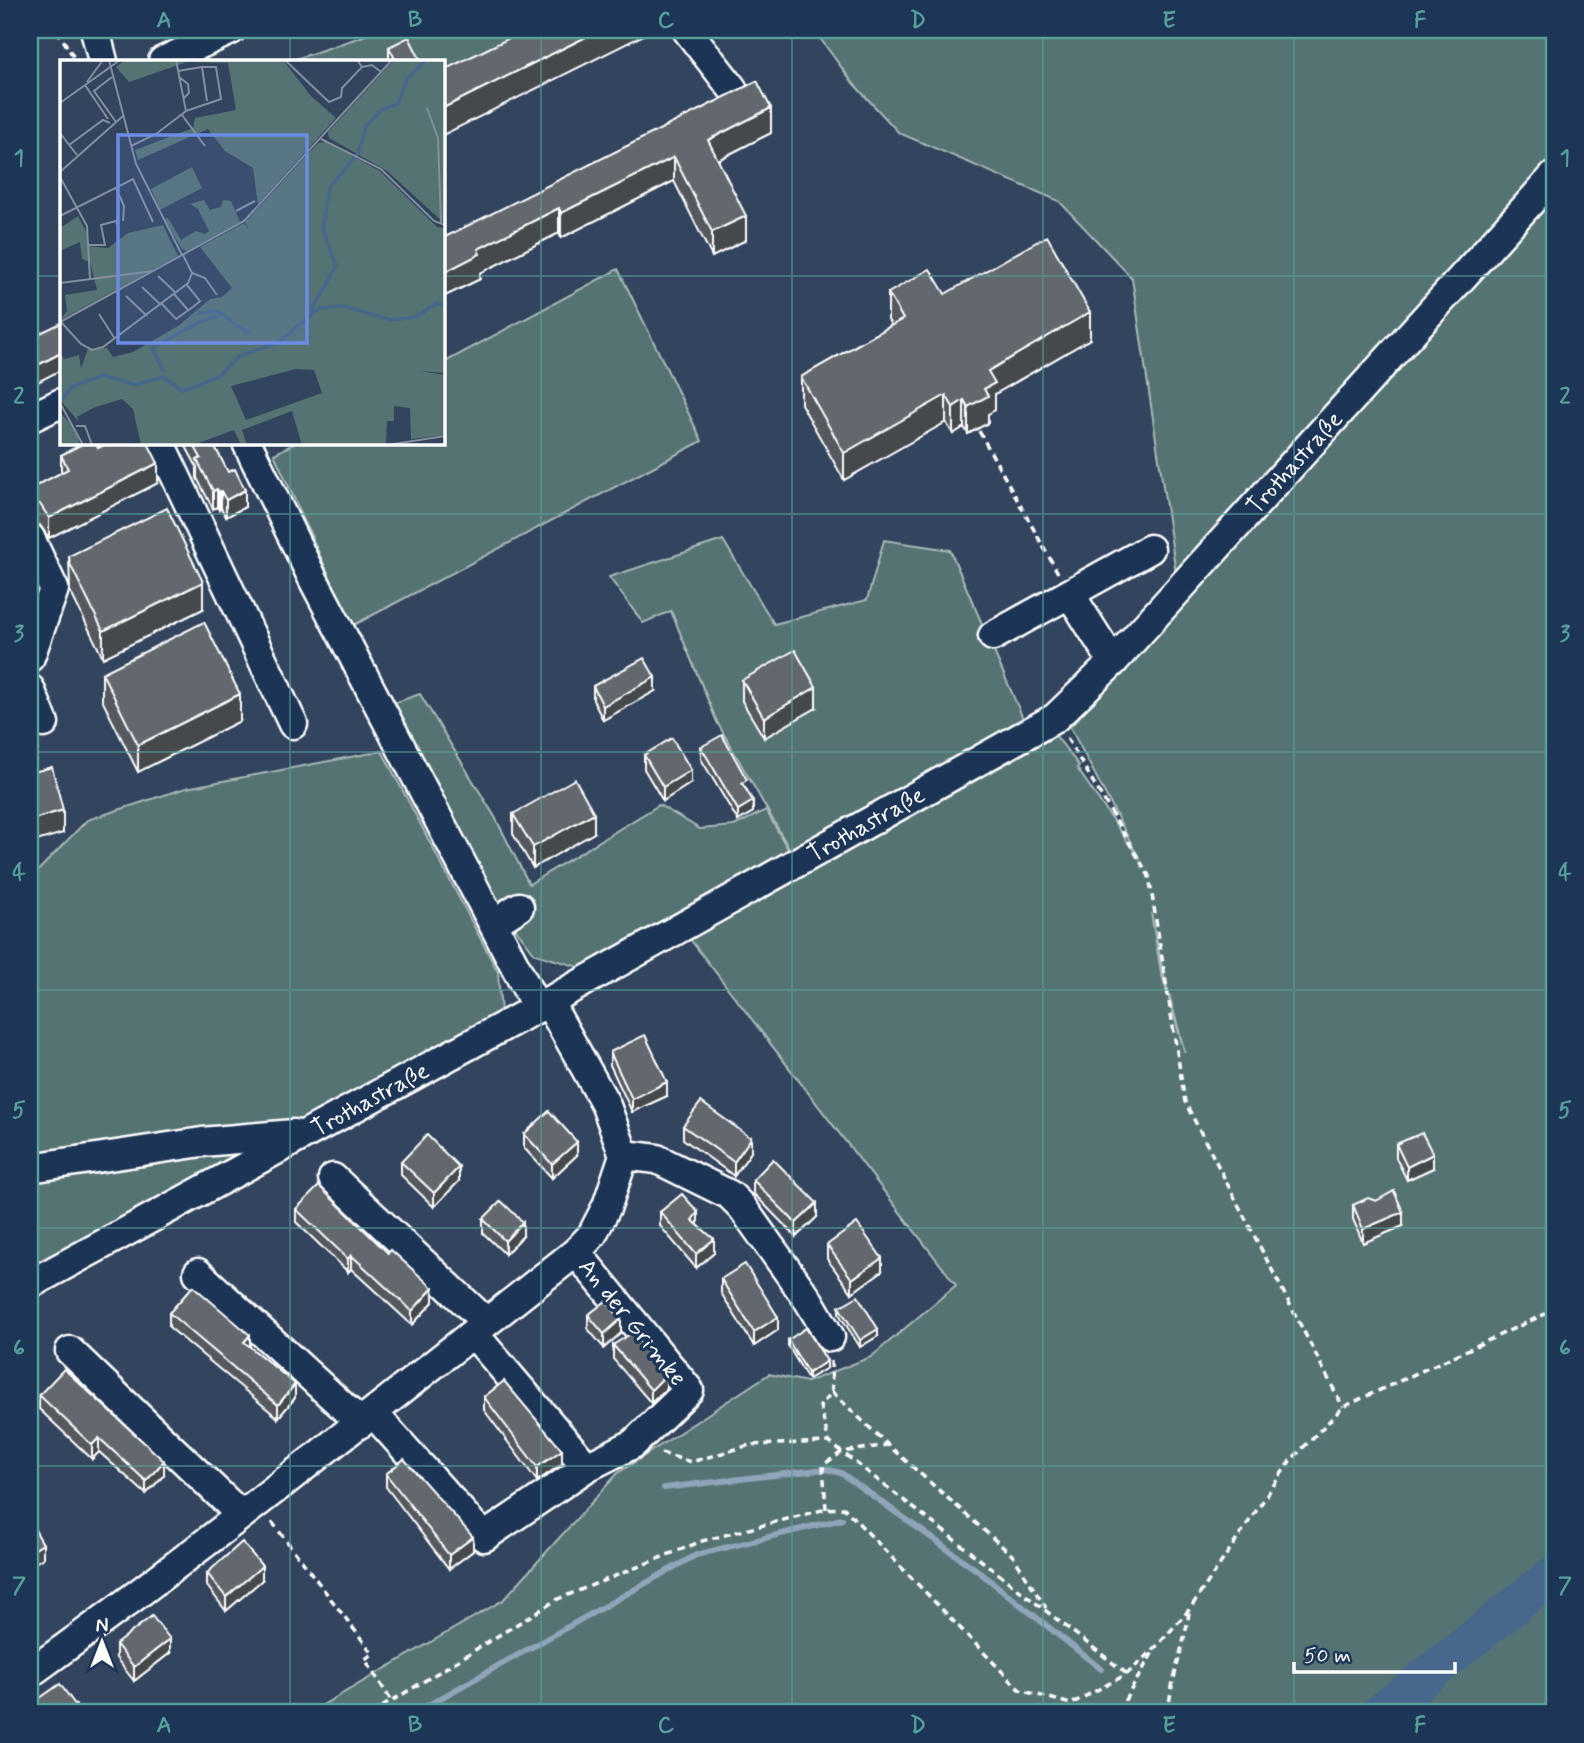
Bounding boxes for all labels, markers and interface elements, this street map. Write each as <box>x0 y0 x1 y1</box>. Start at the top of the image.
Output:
text: A <box>156 6 172 36</box>
text: B <box>408 6 423 36</box>
text: C <box>658 6 675 36</box>
text: D <box>910 6 926 36</box>
text: E <box>1162 6 1176 36</box>
text: F <box>1414 6 1426 36</box>
inset map <box>60 60 444 444</box>
text: 1 <box>14 144 24 174</box>
text: 1 <box>1560 144 1570 174</box>
text: 2 <box>13 382 25 412</box>
text: 2 <box>1559 382 1571 412</box>
street label: Trothastraße <box>1240 405 1350 522</box>
text: 3 <box>14 620 25 650</box>
text: 3 <box>1560 620 1571 650</box>
street label: Trothastraße <box>802 780 931 870</box>
text: 4 <box>12 858 26 888</box>
text: 4 <box>1558 858 1572 888</box>
street label: Trothastraße <box>306 1056 435 1145</box>
text: 5 <box>12 1096 26 1126</box>
text: 5 <box>1558 1096 1572 1126</box>
street label: An der Grimke <box>571 1253 693 1393</box>
text: 6 <box>13 1334 25 1364</box>
text: 6 <box>1559 1334 1571 1364</box>
text: 7 <box>12 1572 26 1602</box>
text: 7 <box>1558 1572 1572 1602</box>
north arrow <box>66 1606 136 1676</box>
text: N <box>96 1614 108 1639</box>
scale bar <box>1294 1631 1454 1675</box>
text: 50 m <box>1304 1642 1351 1670</box>
text: A <box>156 1711 172 1741</box>
text: B <box>408 1711 423 1741</box>
text: C <box>658 1711 675 1741</box>
text: D <box>910 1711 926 1741</box>
text: E <box>1162 1711 1176 1741</box>
text: F <box>1414 1711 1426 1741</box>

